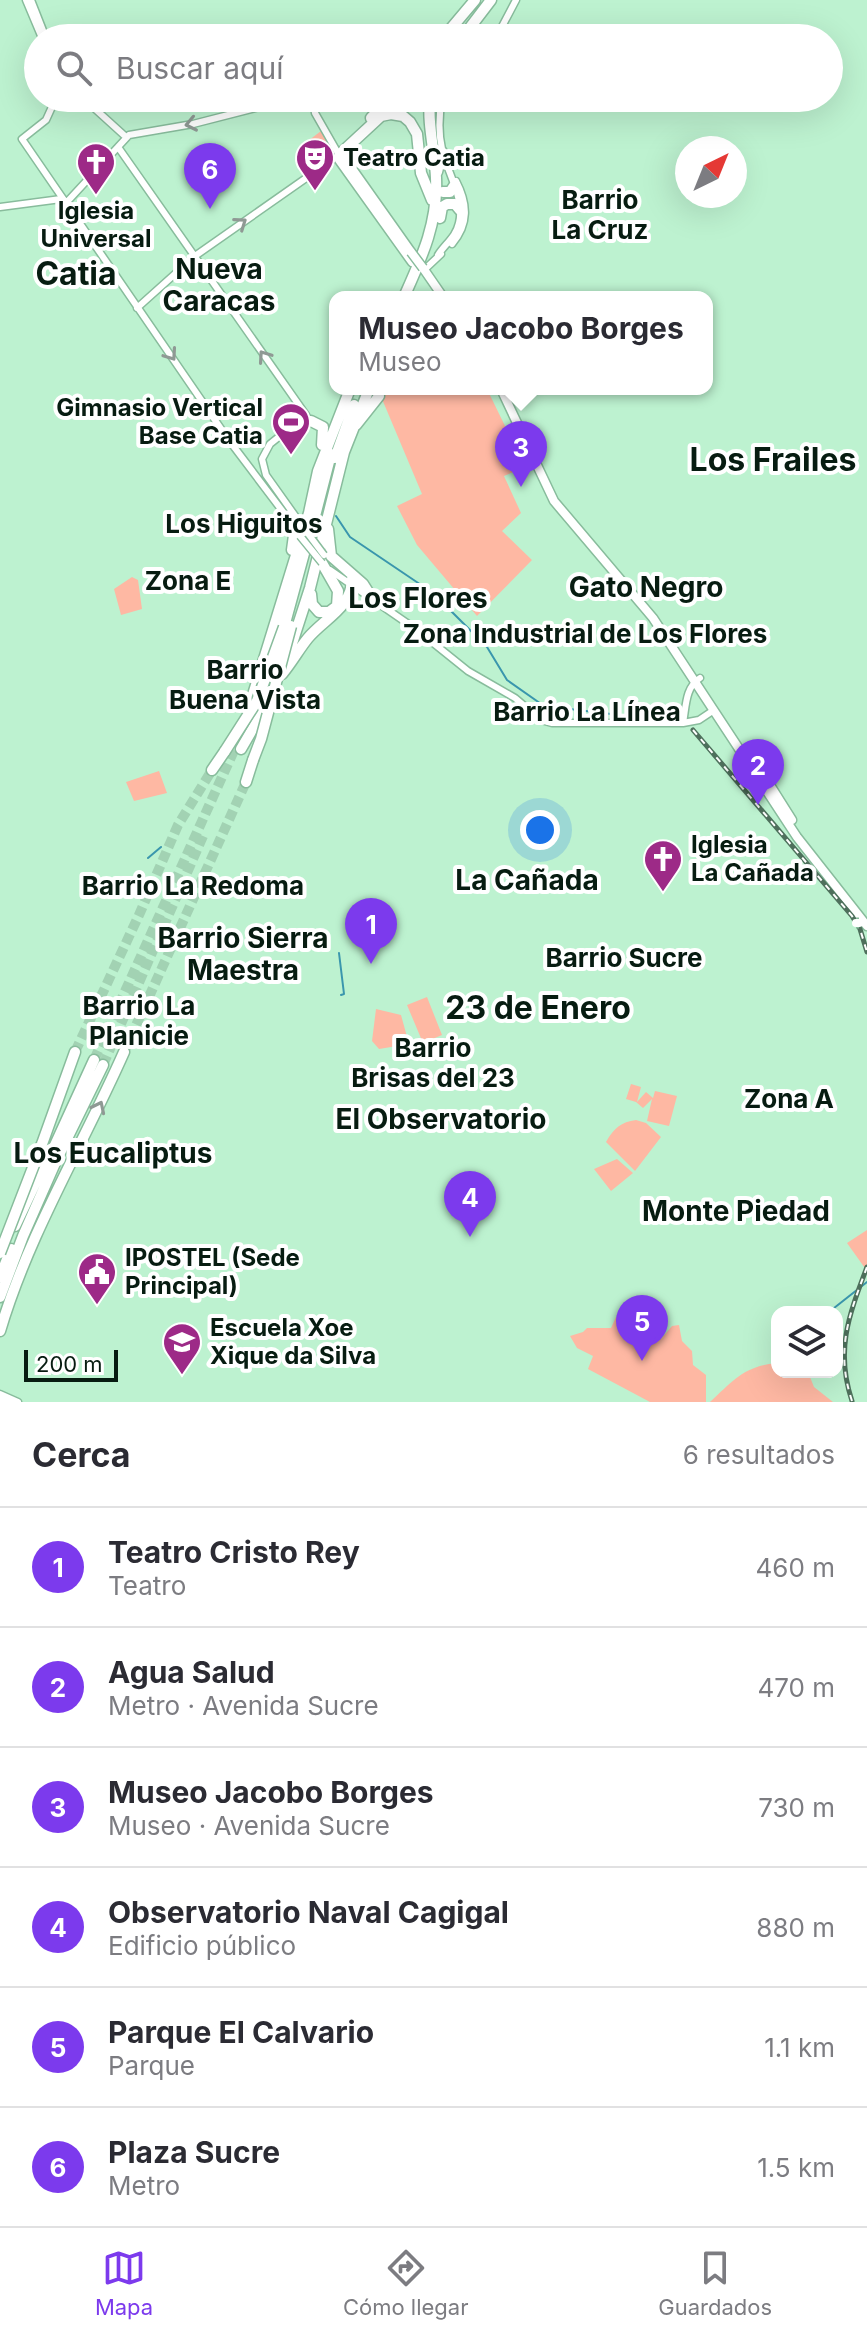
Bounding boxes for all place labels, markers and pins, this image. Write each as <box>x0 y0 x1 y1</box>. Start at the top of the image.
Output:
theatre icon: Teatro Catia <box>294 137 336 192</box>
church icon: Iglesia Universal <box>75 141 117 196</box>
pin: 6 <box>184 143 236 209</box>
place label: Teatro Catia <box>343 143 485 172</box>
place label: Iglesia Universal <box>41 196 151 253</box>
place label: Gimnasio Vertical Base Catia <box>56 393 263 450</box>
sports icon: Gimnasio Vertical Base Catia <box>270 401 312 456</box>
pin: 3 <box>495 421 547 487</box>
pin: 2 <box>732 739 784 805</box>
place label: Iglesia La Cañada <box>691 830 814 887</box>
church icon: Iglesia La Cañada <box>642 838 684 893</box>
pin: 1 <box>345 898 397 964</box>
pin: 4 <box>444 1171 496 1237</box>
place label: IPOSTEL (Sede Principal) <box>125 1243 300 1300</box>
public building icon: IPOSTEL (Sede Principal) <box>76 1251 118 1306</box>
pin: 5 <box>616 1295 668 1361</box>
place label: Escuela Xoe Xique da Silva <box>210 1313 376 1370</box>
school or university icon: Escuela Xoe Xique da Silva <box>161 1321 203 1376</box>

